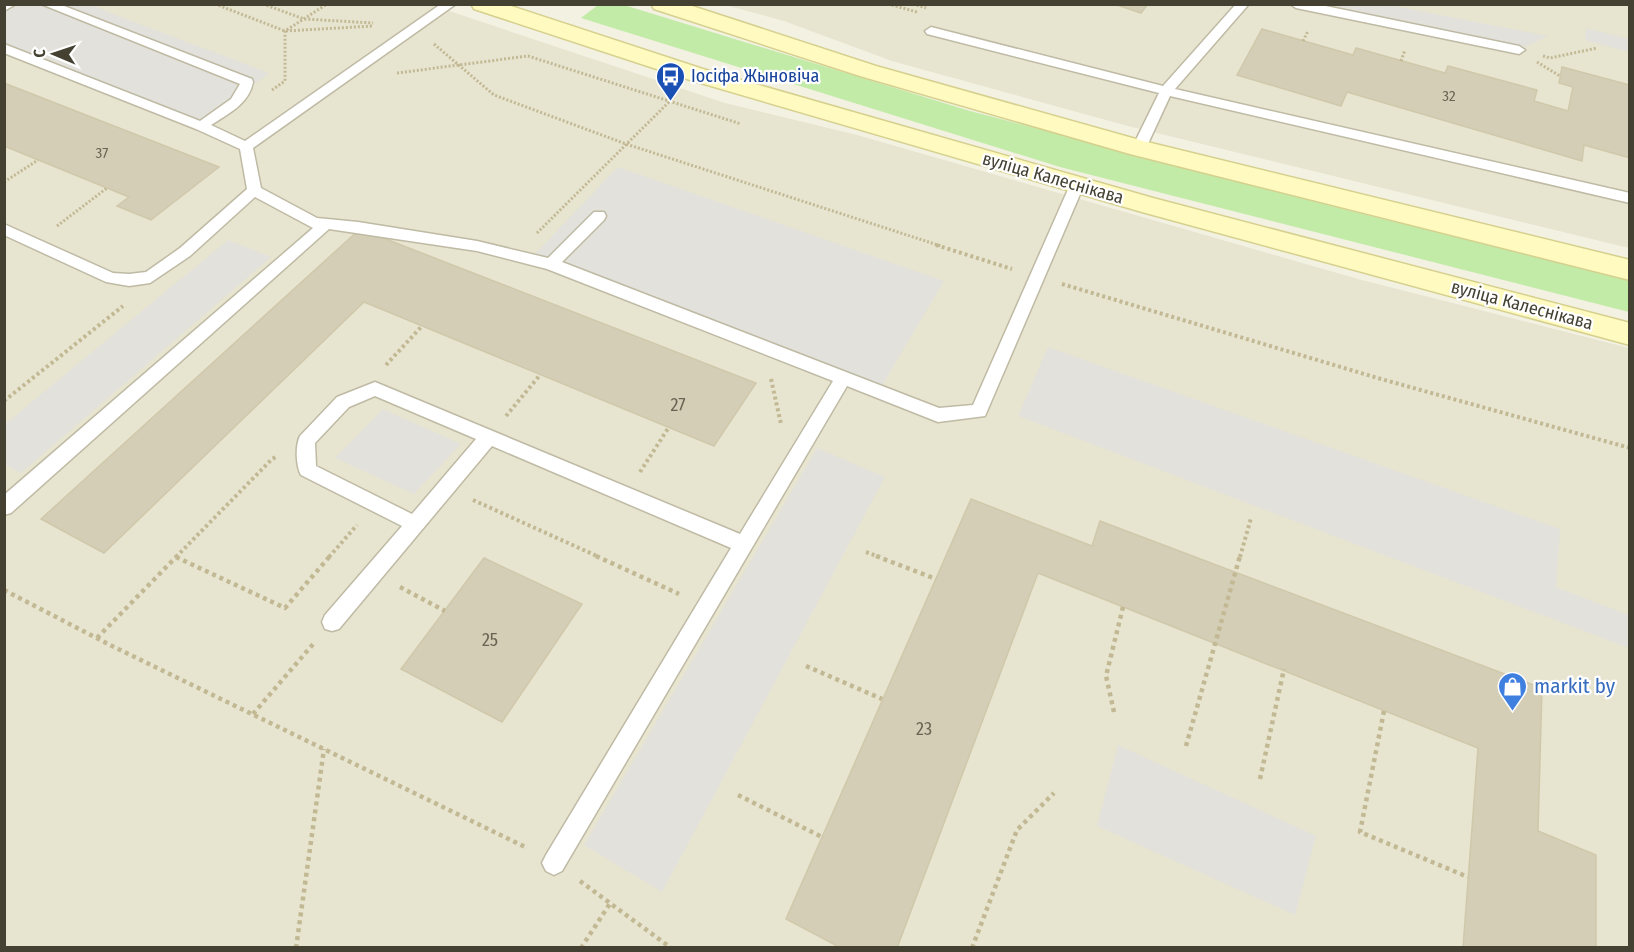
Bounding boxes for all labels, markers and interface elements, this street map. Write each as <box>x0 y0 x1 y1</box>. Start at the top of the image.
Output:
north arrow <box>24 24 84 84</box>
text: С <box>30 48 49 58</box>
bus stop icon: Іосіфа Жыновіча <box>654 60 686 102</box>
place label: Іосіфа Жыновіча <box>691 65 819 87</box>
house number: 32 <box>1442 87 1456 105</box>
house number: 37 <box>96 144 108 162</box>
street label: вуліца Калеснікава <box>980 147 1126 209</box>
street label: вуліца Калеснікава <box>1449 275 1596 335</box>
house number: 27 <box>670 394 686 416</box>
house number: 25 <box>482 629 498 651</box>
shop icon: markit by <box>1497 670 1529 712</box>
place label: markit by <box>1534 673 1616 699</box>
house number: 23 <box>916 718 932 740</box>

